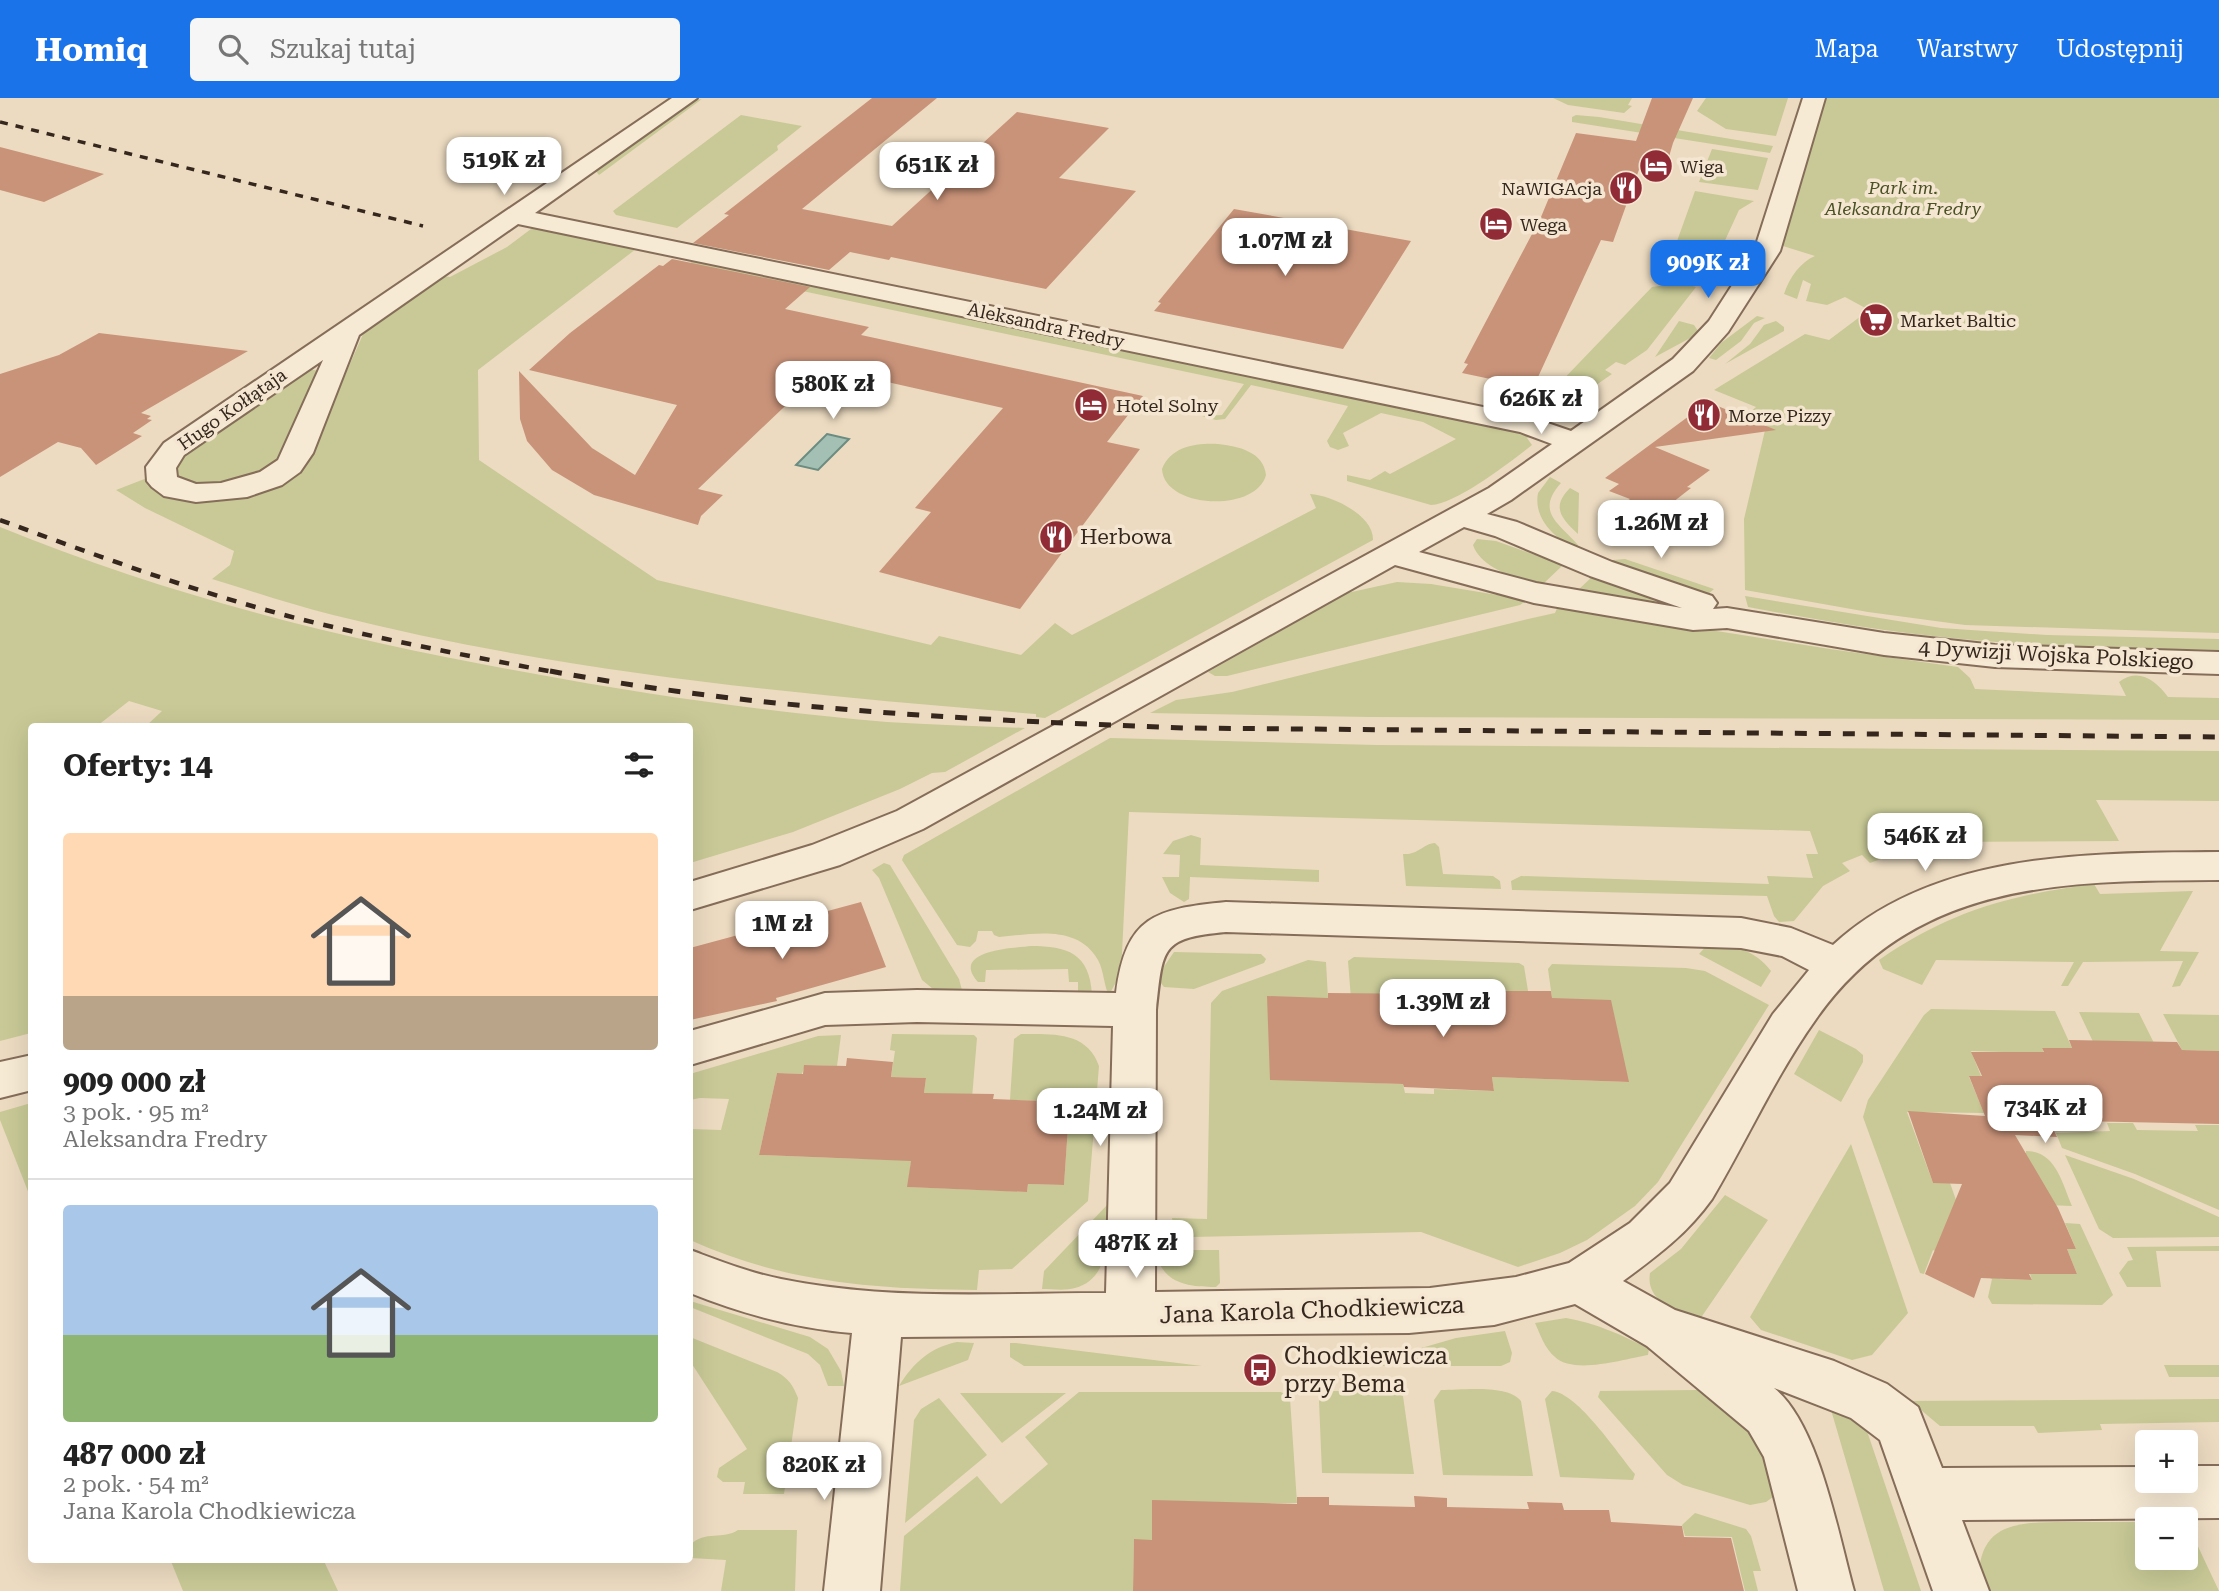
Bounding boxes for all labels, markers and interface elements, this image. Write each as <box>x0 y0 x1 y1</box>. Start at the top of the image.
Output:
search box <box>190 18 680 81</box>
text: Homiq <box>35 30 148 69</box>
icon: search <box>214 30 252 68</box>
text: Szukaj tutaj <box>270 34 416 64</box>
text: Mapa <box>1815 35 1879 63</box>
text: Warstwy <box>1917 35 2018 63</box>
text: Udostępnij <box>2056 35 2184 63</box>
pin: 519K zł <box>439 138 569 197</box>
pin: 651K zł <box>872 142 1002 202</box>
text: 519K zł <box>462 146 546 173</box>
hotel icon: Wiga <box>1637 147 1675 185</box>
text: 651K zł <box>895 151 979 178</box>
place label: Wiga <box>1680 156 1724 177</box>
restaurant icon: NaWIGAcja <box>1607 169 1645 207</box>
park label: Park im. Aleksandra Fredry <box>1824 177 1982 219</box>
place label: NaWIGAcja <box>1501 178 1602 199</box>
hotel icon: Wega <box>1477 205 1515 243</box>
place label: Wega <box>1520 214 1567 235</box>
pin: 1.07M zł <box>1213 218 1357 278</box>
text: 1.07M zł <box>1238 227 1332 254</box>
pin: 909K zł <box>1643 240 1773 300</box>
text: 909K zł <box>1666 249 1750 276</box>
street label: Aleksandra Fredry <box>966 298 1127 352</box>
supermarket icon: Market Baltic <box>1857 301 1895 339</box>
place label: Market Baltic <box>1900 310 2016 331</box>
pin: 580K zł <box>768 362 898 421</box>
street label: Hugo Kołłątaja <box>174 364 291 454</box>
text: 580K zł <box>791 370 875 397</box>
pin: 626K zł <box>1476 376 1606 436</box>
text: 626K zł <box>1499 385 1583 412</box>
hotel icon: Hotel Solny <box>1072 386 1110 424</box>
place label: Hotel Solny <box>1116 395 1219 416</box>
restaurant icon: Morze Pizzy <box>1685 396 1723 434</box>
place label: Morze Pizzy <box>1728 405 1832 426</box>
pin: 1.26M zł <box>1589 500 1733 560</box>
text: 1.26M zł <box>1614 509 1708 536</box>
restaurant icon: Herbowa <box>1037 518 1075 556</box>
place label: Herbowa <box>1080 525 1173 549</box>
street label: 4 Dywizji Wojska Polskiego <box>1918 636 2194 674</box>
icon: filters <box>620 746 658 784</box>
text: Oferty: 14 <box>63 748 213 783</box>
pin: 546K zł <box>1860 814 1990 873</box>
text: 546K zł <box>1883 822 1967 849</box>
icon: home <box>298 878 424 1004</box>
pin: 1M zł <box>733 902 831 961</box>
text: 1M zł <box>751 910 813 937</box>
pin: 1.39M zł <box>1371 979 1515 1039</box>
text: 1.39M zł <box>1396 988 1490 1015</box>
text: 909 000 zł <box>63 1064 206 1099</box>
pin: 734K zł <box>1980 1086 2110 1145</box>
pin: 1.24M zł <box>1028 1088 1172 1148</box>
text: 734K zł <box>2003 1094 2087 1121</box>
text: 1.24M zł <box>1053 1097 1147 1124</box>
text: 3 pok. · 95 m² <box>63 1099 209 1126</box>
text: Aleksandra Fredry <box>63 1126 267 1153</box>
pin: 487K zł <box>1071 1220 1201 1280</box>
text: 487K zł <box>1094 1229 1178 1256</box>
icon: home <box>298 1250 424 1376</box>
street label: Jana Karola Chodkiewicza <box>1159 1291 1465 1329</box>
place label: Chodkiewicza przy Bema <box>1284 1342 1448 1398</box>
bus stop icon: Chodkiewicza przy Bema <box>1241 1351 1279 1389</box>
map controls <box>2135 1430 2198 1570</box>
button: + <box>2135 1430 2198 1493</box>
text: 487 000 zł <box>63 1436 206 1471</box>
pin: 820K zł <box>759 1442 889 1502</box>
text: 820K zł <box>782 1451 866 1478</box>
text: 2 pok. · 54 m² <box>63 1471 209 1498</box>
text: Jana Karola Chodkiewicza <box>63 1498 356 1525</box>
button: − <box>2135 1507 2198 1570</box>

